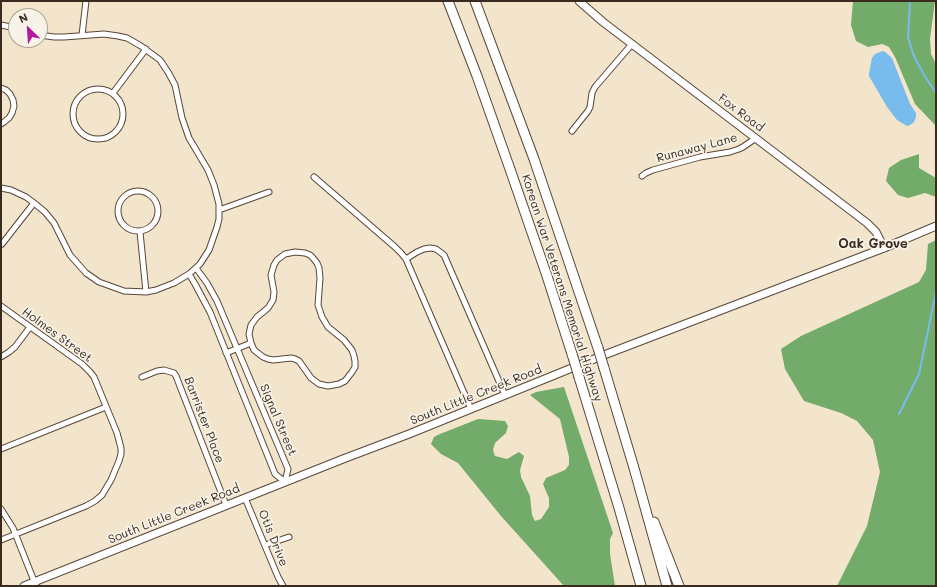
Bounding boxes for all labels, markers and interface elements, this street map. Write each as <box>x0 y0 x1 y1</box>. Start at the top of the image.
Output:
north arrow <box>8 8 48 48</box>
text: N <box>16 9 30 26</box>
street label: Fox Road <box>715 91 767 135</box>
street label: Runaway Lane <box>655 130 739 166</box>
street label: Korean War Veterans Memorial Highway <box>518 173 606 403</box>
district label: Oak Grove <box>838 236 908 252</box>
street label: Holmes Street <box>19 305 95 365</box>
street label: South Little Creek Road <box>408 362 544 428</box>
street label: Barrister Place <box>181 375 227 465</box>
street label: Signal Street <box>256 382 300 458</box>
street label: South Little Creek Road <box>106 481 242 547</box>
street label: Otis Drive <box>255 508 291 568</box>

